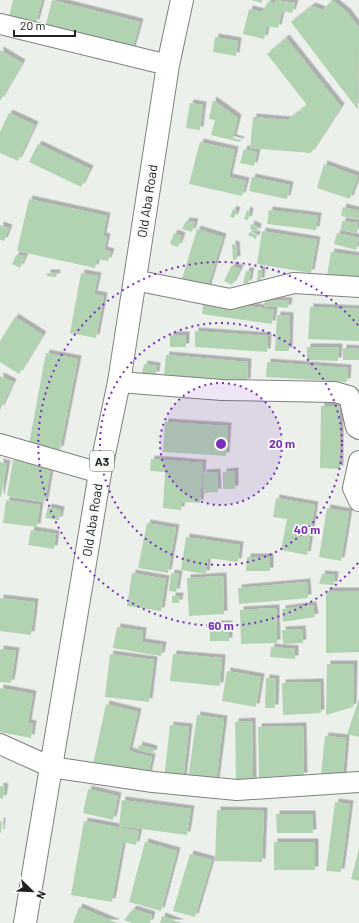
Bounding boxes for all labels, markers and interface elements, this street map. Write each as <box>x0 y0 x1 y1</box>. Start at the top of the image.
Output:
scale bar <box>14 12 75 38</box>
text: 20 m <box>20 18 46 32</box>
street label: Old Aba Road <box>133 163 161 239</box>
text: 20 m <box>269 436 295 450</box>
centre of rings <box>214 437 228 451</box>
road number: A3 <box>90 451 114 471</box>
street label: Old Aba Road <box>78 482 106 558</box>
text: 40 m <box>294 522 320 536</box>
text: 60 m <box>208 618 234 632</box>
north arrow <box>12 871 52 911</box>
text: N <box>34 889 49 901</box>

